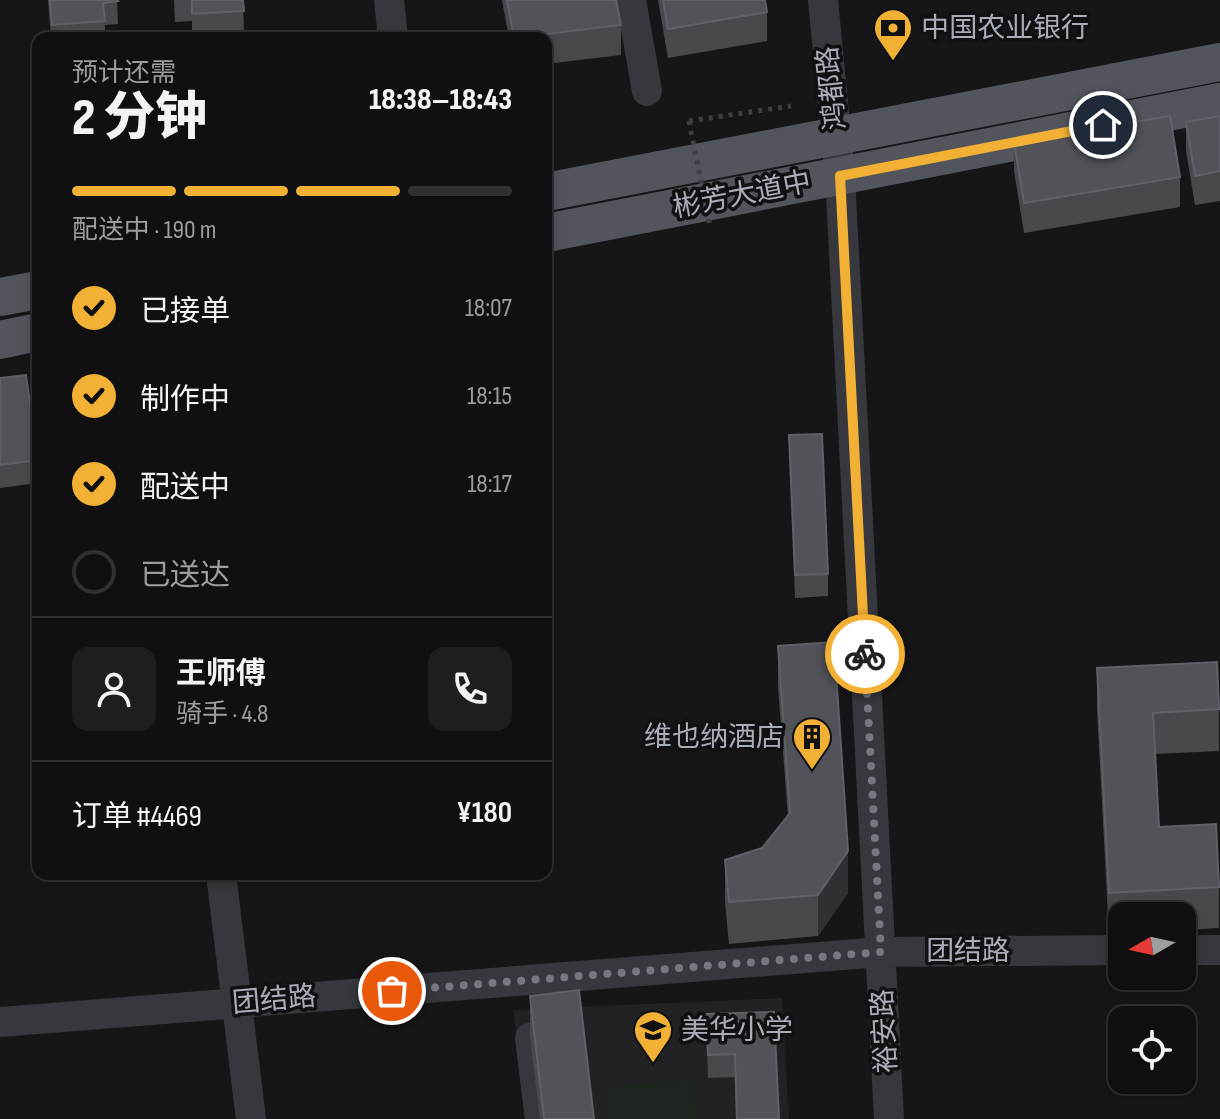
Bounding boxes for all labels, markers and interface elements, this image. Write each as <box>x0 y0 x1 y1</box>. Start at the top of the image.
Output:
bank icon: 中国农业银行 <box>872 7 914 62</box>
place label: 中国农业银行 <box>921 12 1089 45</box>
street label: 鸿都路 <box>811 44 853 132</box>
text: 预计还需 <box>72 58 176 89</box>
text: 18:38–18:43 <box>369 82 512 118</box>
text: 2 分钟 <box>72 87 207 150</box>
pin <box>1069 91 1137 159</box>
icon: home <box>1081 103 1125 147</box>
street label: 彬芳大道中 <box>670 165 814 225</box>
text: 配送中 · 190 m <box>72 215 216 246</box>
icon: check <box>72 286 116 330</box>
text: 18:07 <box>465 293 512 324</box>
text: 已接单 <box>140 294 230 330</box>
icon: check <box>72 374 116 418</box>
text: 18:15 <box>467 381 512 412</box>
text: 制作中 <box>140 382 230 418</box>
icon: check <box>72 462 116 506</box>
text: 18:17 <box>467 469 512 500</box>
text: 配送中 <box>140 470 230 506</box>
text: 已送达 <box>140 558 230 594</box>
courier <box>825 614 905 694</box>
icon: bike <box>843 632 887 676</box>
button: person <box>72 647 156 731</box>
button: phone <box>428 647 512 731</box>
text: 王师傅 <box>176 656 266 692</box>
text: 骑手 · 4.8 <box>176 699 268 730</box>
building icon: 维也纳酒店 <box>791 716 833 771</box>
place label: 维也纳酒店 <box>644 721 784 754</box>
text: ¥180 <box>456 795 512 831</box>
text: 订单 #4469 <box>72 799 202 835</box>
north arrow <box>1108 902 1196 990</box>
map controls <box>1108 902 1196 1094</box>
street label: 团结路 <box>926 935 1010 968</box>
pin <box>358 957 426 1025</box>
icon: bag <box>370 969 414 1013</box>
street label: 团结路 <box>231 980 317 1020</box>
street label: 裕安路 <box>866 988 904 1074</box>
button: locate <box>1108 1006 1196 1094</box>
school or university icon: 美华小学 <box>632 1009 674 1064</box>
place label: 美华小学 <box>681 1014 793 1047</box>

